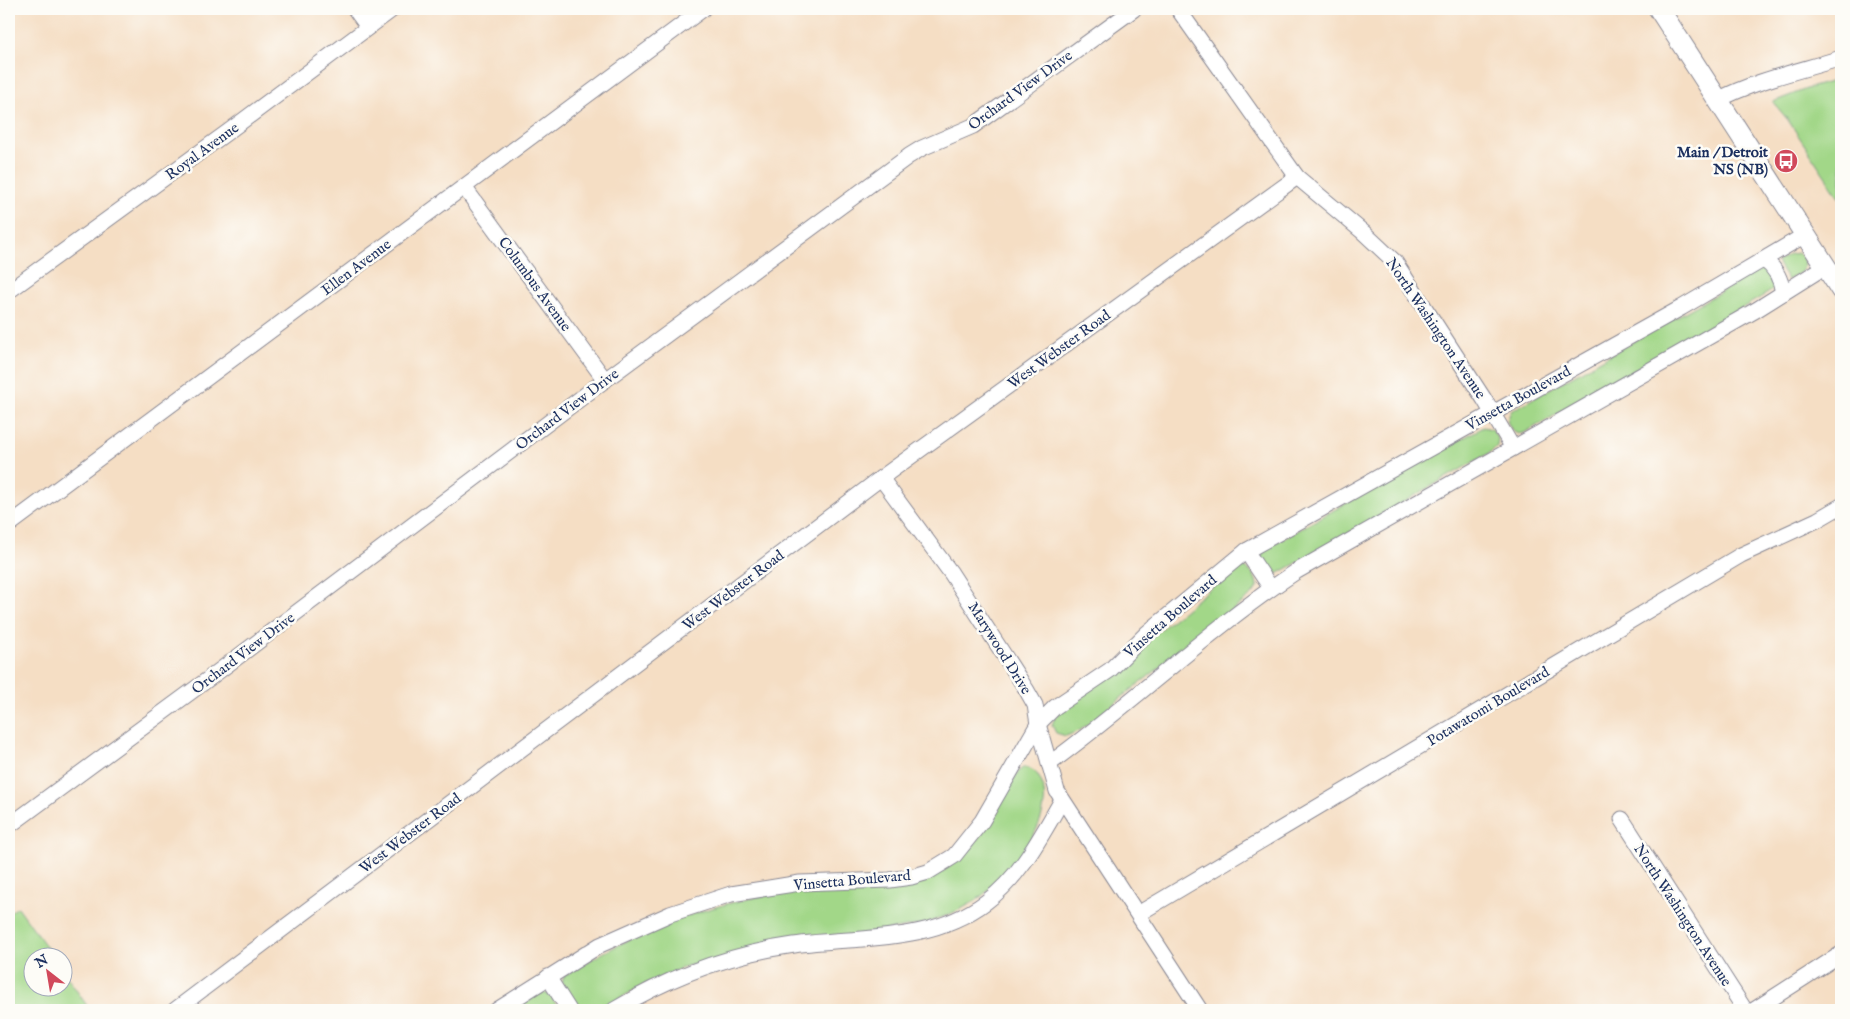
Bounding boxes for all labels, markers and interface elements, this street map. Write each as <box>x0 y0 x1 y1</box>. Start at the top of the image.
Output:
street label: Orchard View Drive <box>964 46 1076 135</box>
street label: Royal Avenue <box>162 118 243 184</box>
place label: Main / Detroit NS (NB) <box>1677 143 1769 179</box>
bus stop icon: Main / Detroit NS (NB) <box>1773 148 1799 174</box>
street label: Columbus Avenue <box>494 233 575 335</box>
street label: Ellen Avenue <box>318 235 395 300</box>
street label: North Washington Avenue <box>1381 254 1490 403</box>
street label: West Webster Road <box>1004 305 1115 393</box>
street label: Vinsetta Boulevard <box>1461 361 1575 436</box>
street label: Orchard View Drive <box>512 364 623 454</box>
street label: West Webster Road <box>679 545 789 635</box>
street label: Vinsetta Boulevard <box>1119 570 1222 663</box>
street label: Marywood Drive <box>964 598 1036 698</box>
street label: Orchard View Drive <box>188 608 299 698</box>
street label: Potawatomi Boulevard <box>1424 662 1554 751</box>
street label: West Webster Road <box>356 788 466 878</box>
street label: North Washington Avenue <box>1629 840 1736 990</box>
street label: Vinsetta Boulevard <box>792 866 912 895</box>
north arrow <box>22 946 72 996</box>
text: N <box>31 951 52 973</box>

